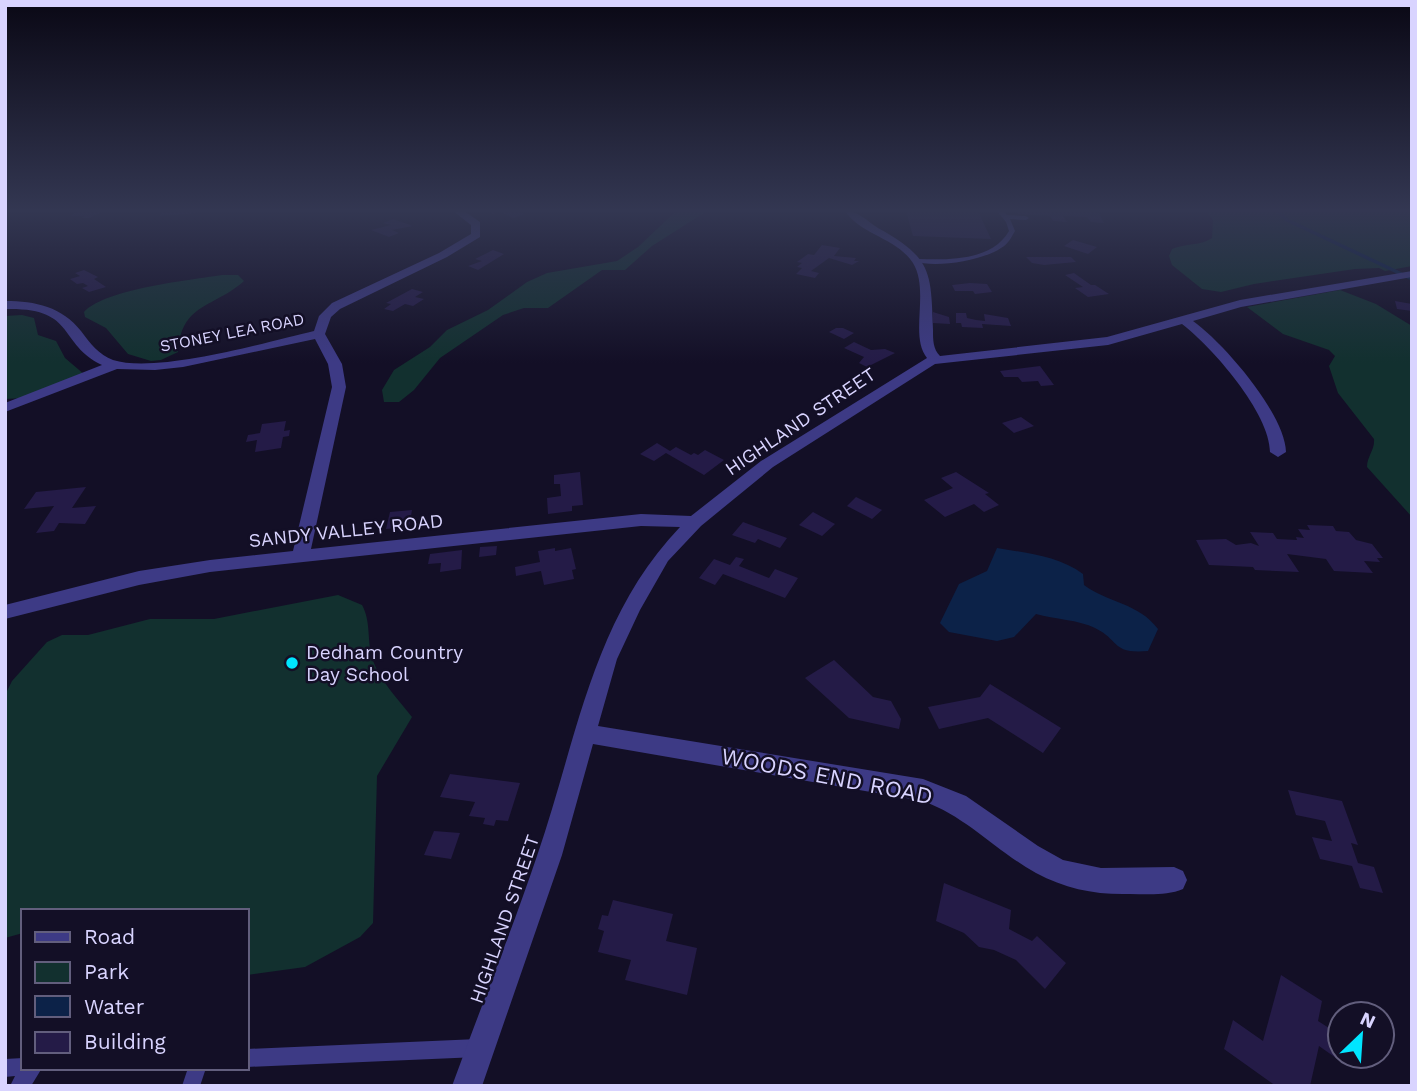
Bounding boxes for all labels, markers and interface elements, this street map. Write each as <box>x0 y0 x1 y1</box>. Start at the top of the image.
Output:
street label: STONEY LEA ROAD <box>158 309 306 356</box>
street label: HIGHLAND STREET <box>721 362 880 480</box>
street label: SANDY VALLEY ROAD <box>248 509 444 552</box>
place label: Dedham Country Day School <box>306 641 463 686</box>
marker: Dedham Country Day School <box>284 655 300 671</box>
street label: WOODS END ROAD <box>719 743 935 810</box>
street label: HIGHLAND STREET <box>465 832 544 1006</box>
legend <box>21 909 248 1070</box>
text: Road <box>84 924 135 949</box>
text: Park <box>84 959 129 984</box>
text: Water <box>84 994 145 1019</box>
north arrow <box>1326 1000 1396 1070</box>
text: N <box>1357 1007 1379 1033</box>
text: Building <box>84 1029 166 1054</box>

